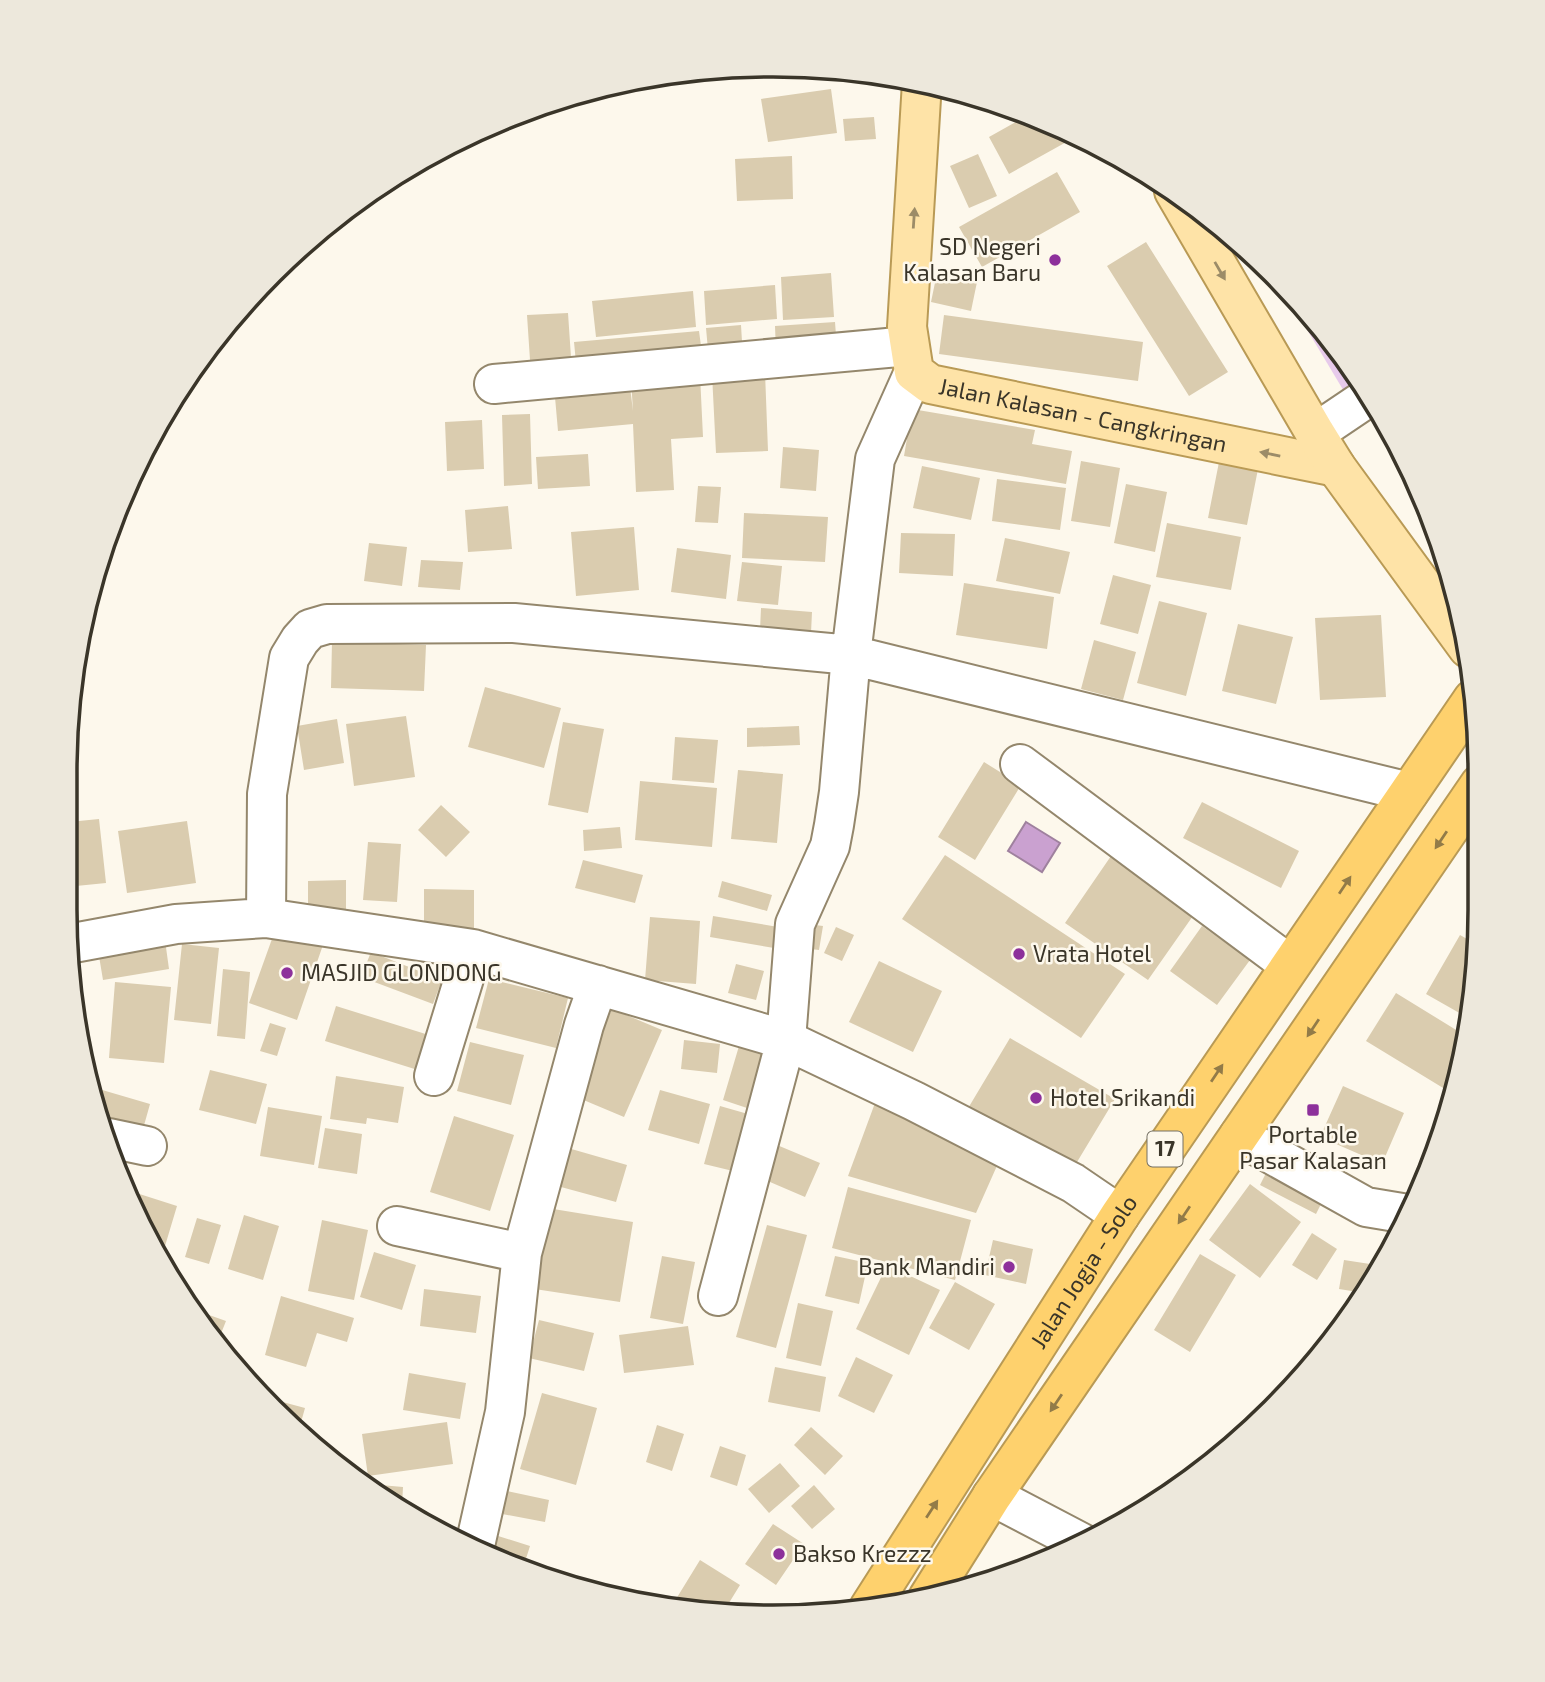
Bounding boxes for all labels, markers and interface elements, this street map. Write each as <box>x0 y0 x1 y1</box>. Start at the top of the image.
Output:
one-way arrow <box>909 207 920 229</box>
place label: SD Negeri Kalasan Baru <box>903 232 1041 286</box>
marker: SD Negeri Kalasan Baru <box>1047 252 1063 268</box>
one-way arrow <box>1214 261 1227 280</box>
street label: Jalan Kalasan - Cangkringan <box>937 371 1230 457</box>
one-way arrow <box>1259 448 1281 459</box>
one-way arrow <box>1434 831 1448 849</box>
one-way arrow <box>1338 876 1352 894</box>
place label: Vrata Hotel <box>1033 939 1151 967</box>
marker: Vrata Hotel <box>1011 946 1027 962</box>
place label: MASJID GLONDONG <box>301 958 501 986</box>
marker: MASJID GLONDONG <box>279 965 295 981</box>
one-way arrow <box>1307 1018 1320 1037</box>
one-way arrow <box>1210 1063 1223 1082</box>
place label: Hotel Srikandi <box>1050 1083 1195 1111</box>
marker: Hotel Srikandi <box>1028 1090 1044 1106</box>
marker: Portable Pasar Kalasan <box>1305 1102 1321 1118</box>
place label: Portable Pasar Kalasan <box>1239 1120 1387 1174</box>
road number: 17 <box>1148 1132 1182 1166</box>
street label: Jalan Jogja - Solo <box>1024 1189 1143 1353</box>
one-way arrow <box>1177 1206 1191 1224</box>
place label: Bank Mandiri <box>858 1252 995 1280</box>
marker: Bank Mandiri <box>1001 1259 1017 1275</box>
one-way arrow <box>1049 1393 1062 1413</box>
one-way arrow <box>925 1499 938 1519</box>
place label: Bakso Krezzz <box>793 1539 932 1567</box>
marker: Bakso Krezzz <box>771 1546 787 1562</box>

